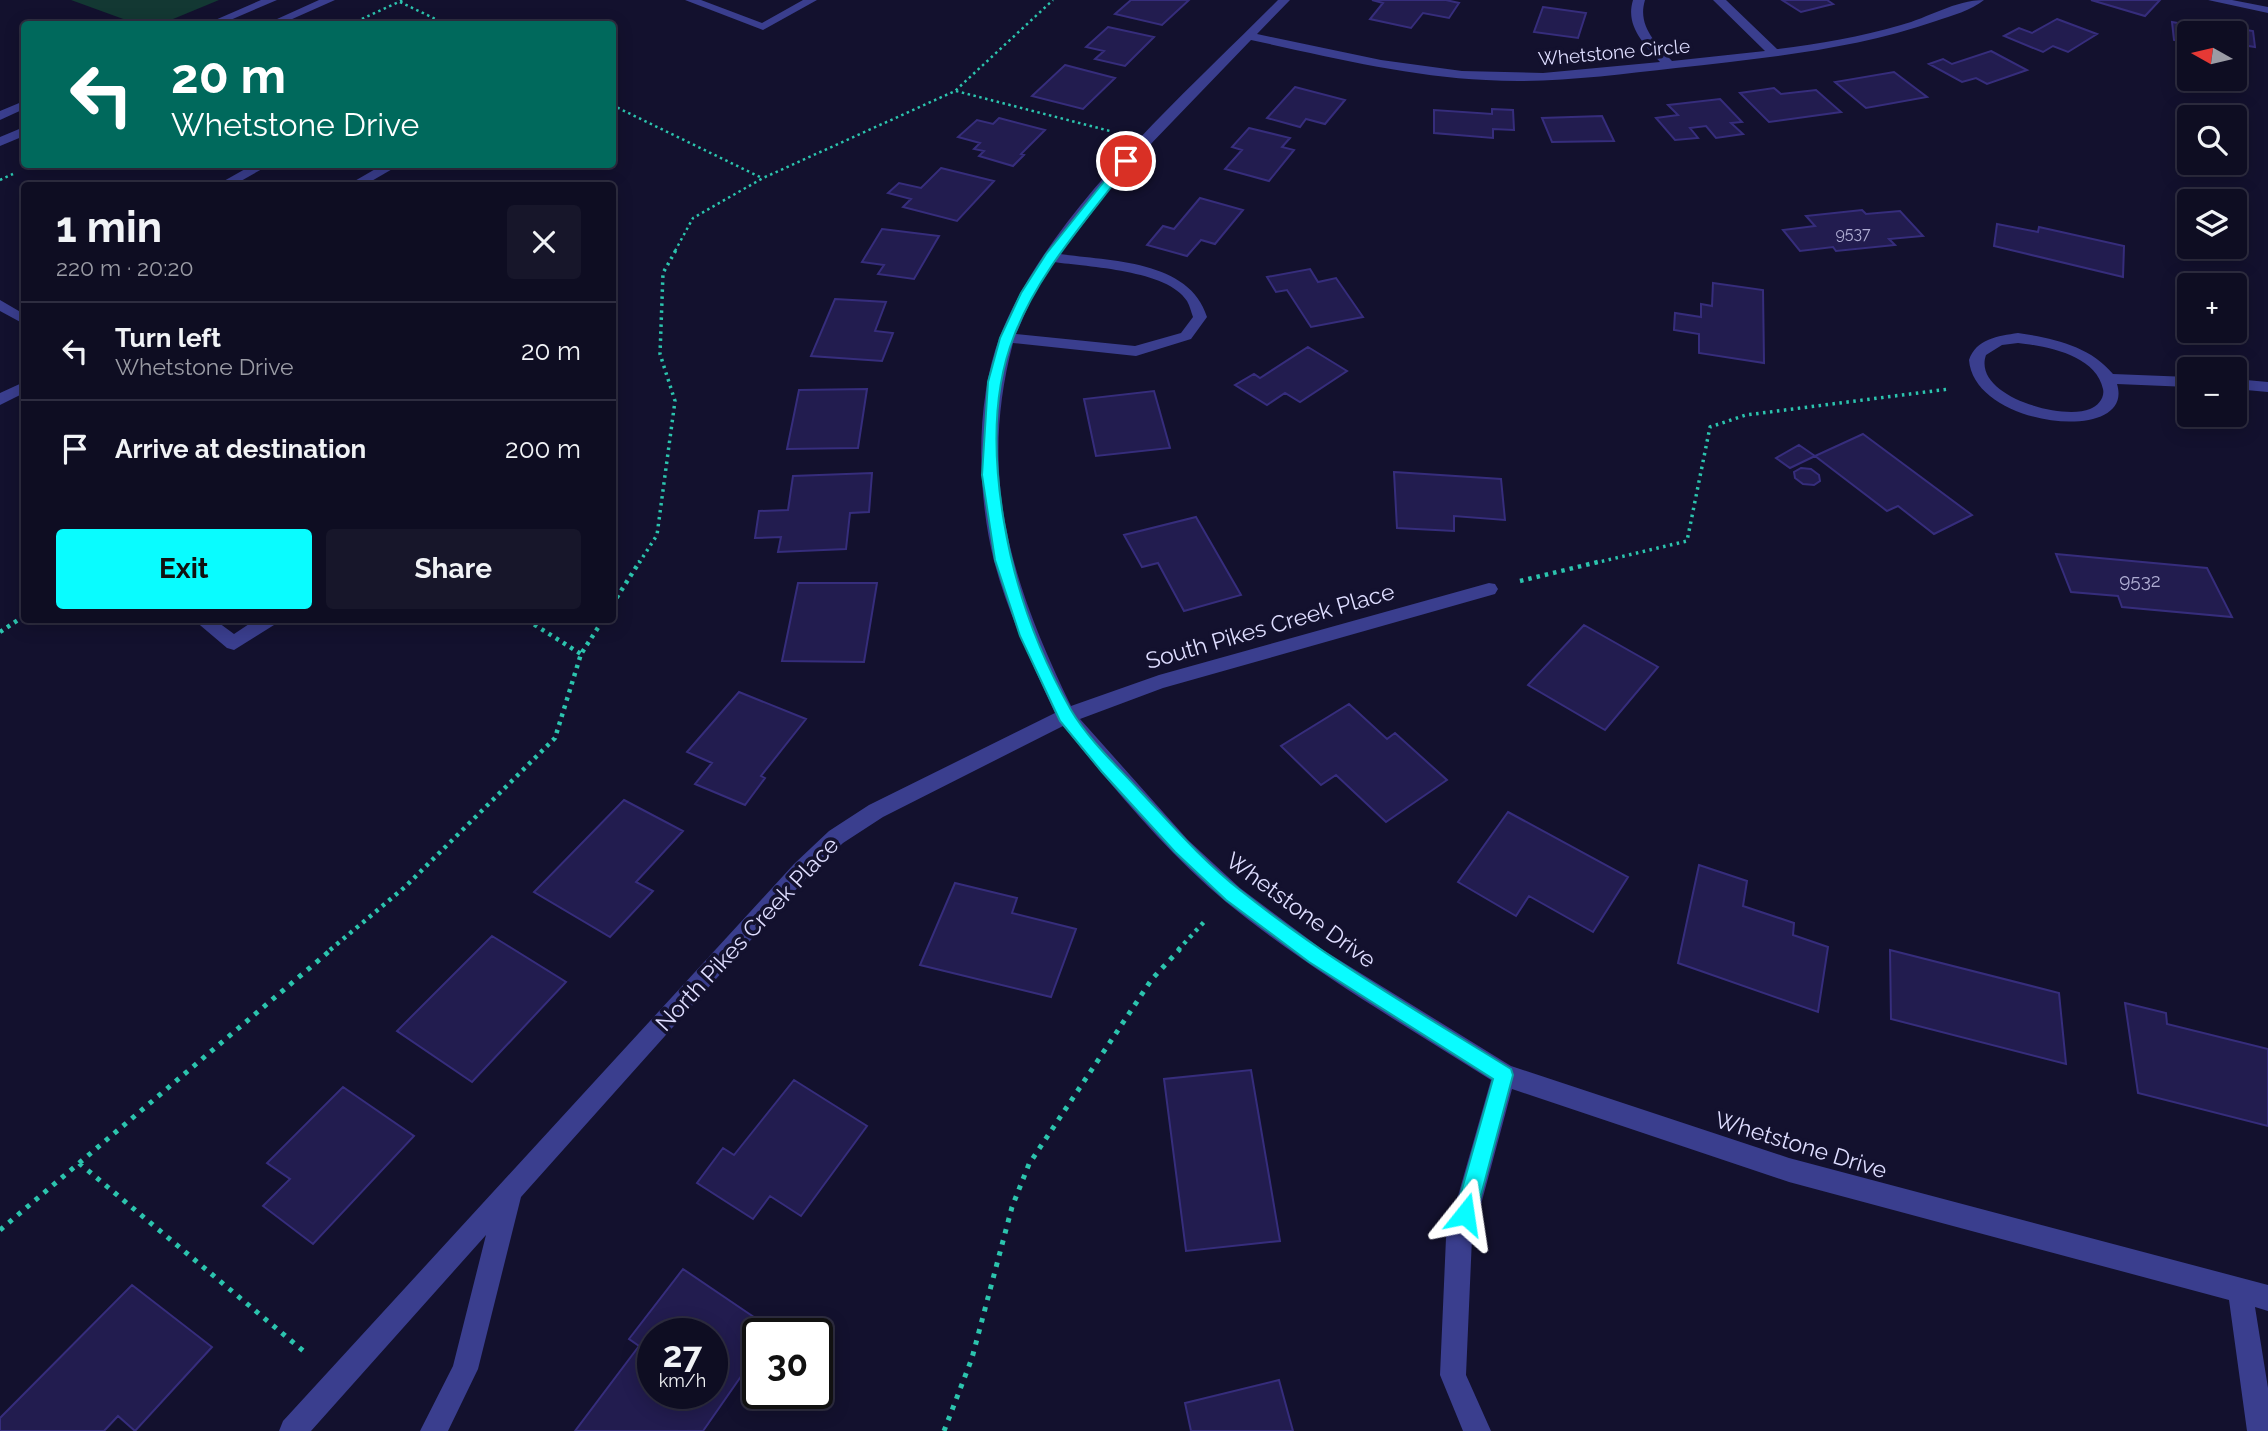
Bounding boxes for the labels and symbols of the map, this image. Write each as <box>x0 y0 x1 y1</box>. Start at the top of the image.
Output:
north arrow <box>2177 21 2247 91</box>
street label: Whetstone Circle <box>1537 34 1691 70</box>
pin <box>1096 131 1156 191</box>
house number: 9537 <box>1835 224 1871 243</box>
house number: 9532 <box>2119 569 2161 591</box>
street label: South Pikes Creek Place <box>1142 577 1397 674</box>
street label: North Pikes Creek Place <box>650 831 844 1036</box>
street label: Whetstone Drive <box>1221 846 1381 973</box>
street label: Whetstone Drive <box>1712 1106 1890 1184</box>
position arrow <box>1428 1177 1502 1251</box>
speed limit sign: 30 <box>742 1318 833 1409</box>

